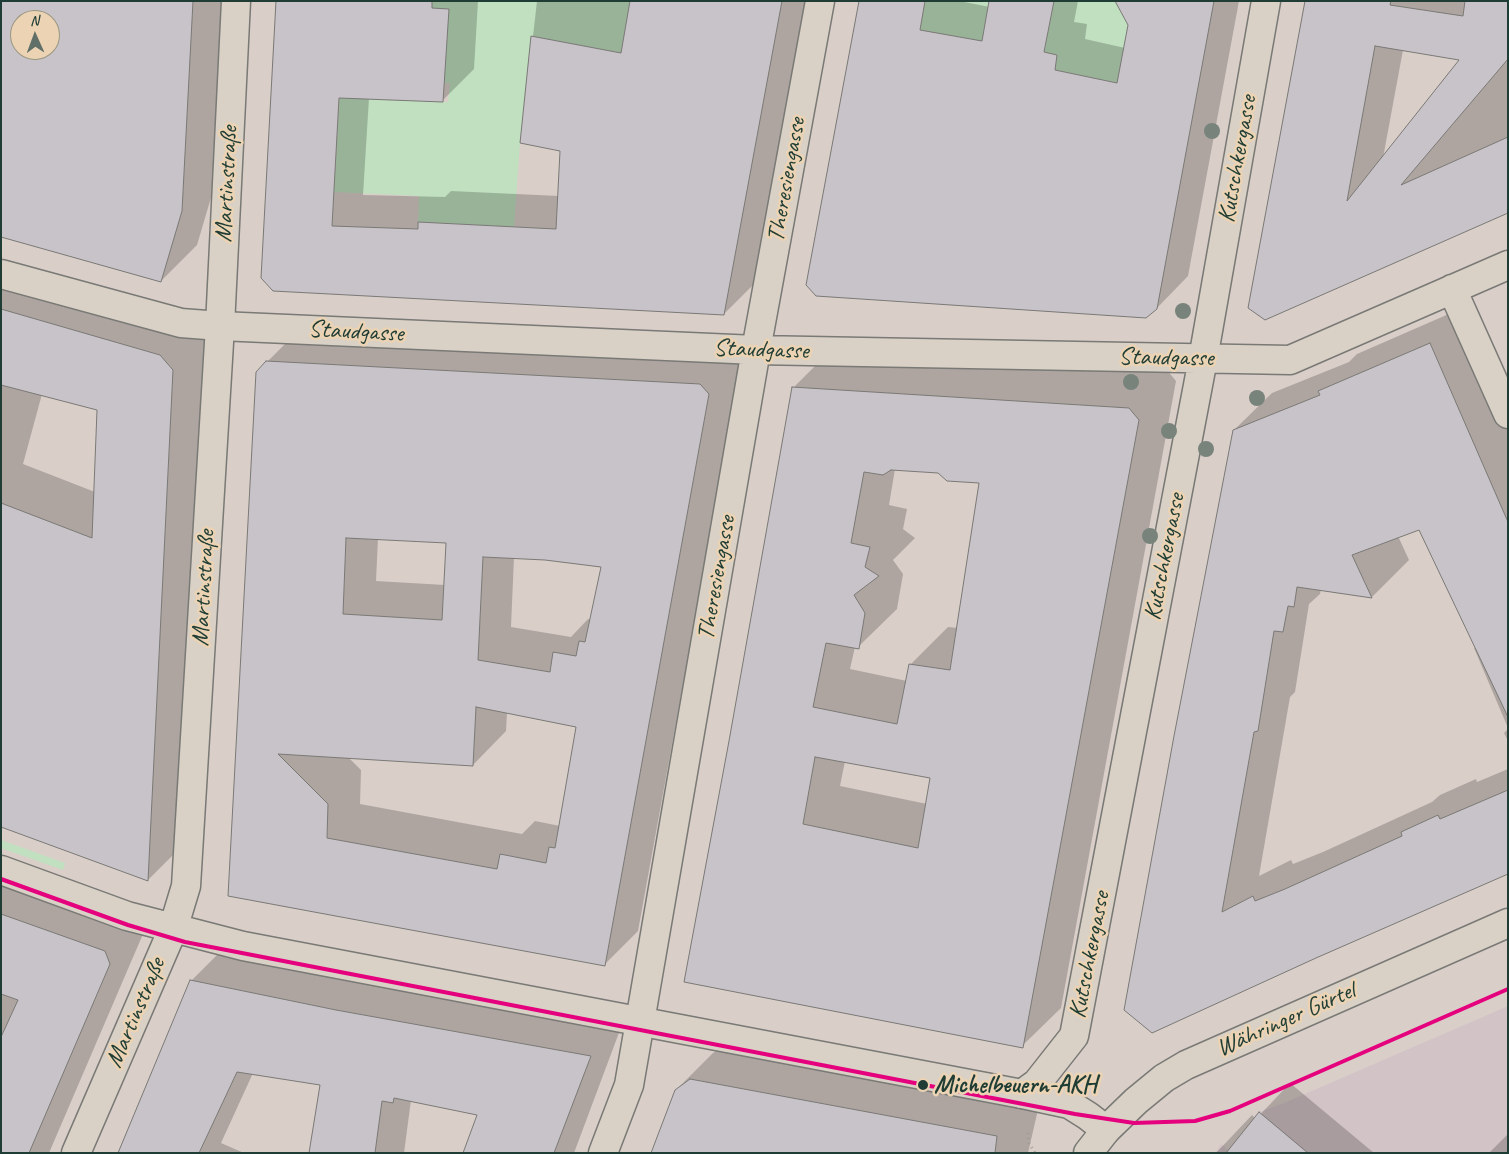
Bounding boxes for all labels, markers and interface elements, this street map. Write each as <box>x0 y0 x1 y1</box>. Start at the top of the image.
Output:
north arrow <box>10 10 60 60</box>
text: N <box>30 12 39 29</box>
street label: Kutschkergasse <box>1212 93 1264 225</box>
street label: Theresiengasse <box>761 116 813 244</box>
street label: Martinstraße <box>209 125 245 243</box>
street label: Staudgasse <box>308 315 404 349</box>
street label: Staudgasse <box>713 333 809 367</box>
street label: Staudgasse <box>1118 342 1214 374</box>
street label: Kutschkergasse <box>1138 491 1192 623</box>
street label: Theresiengasse <box>691 514 743 642</box>
street label: Martinstraße <box>186 529 222 647</box>
street label: Kutschkergasse <box>1063 889 1117 1021</box>
street label: Martinstraße <box>99 954 173 1072</box>
street label: Währinger Gürtel <box>1212 976 1360 1064</box>
place label: Michelbeuern-AKH <box>934 1070 1096 1100</box>
marker: Michelbeuern-AKH <box>916 1078 930 1092</box>

